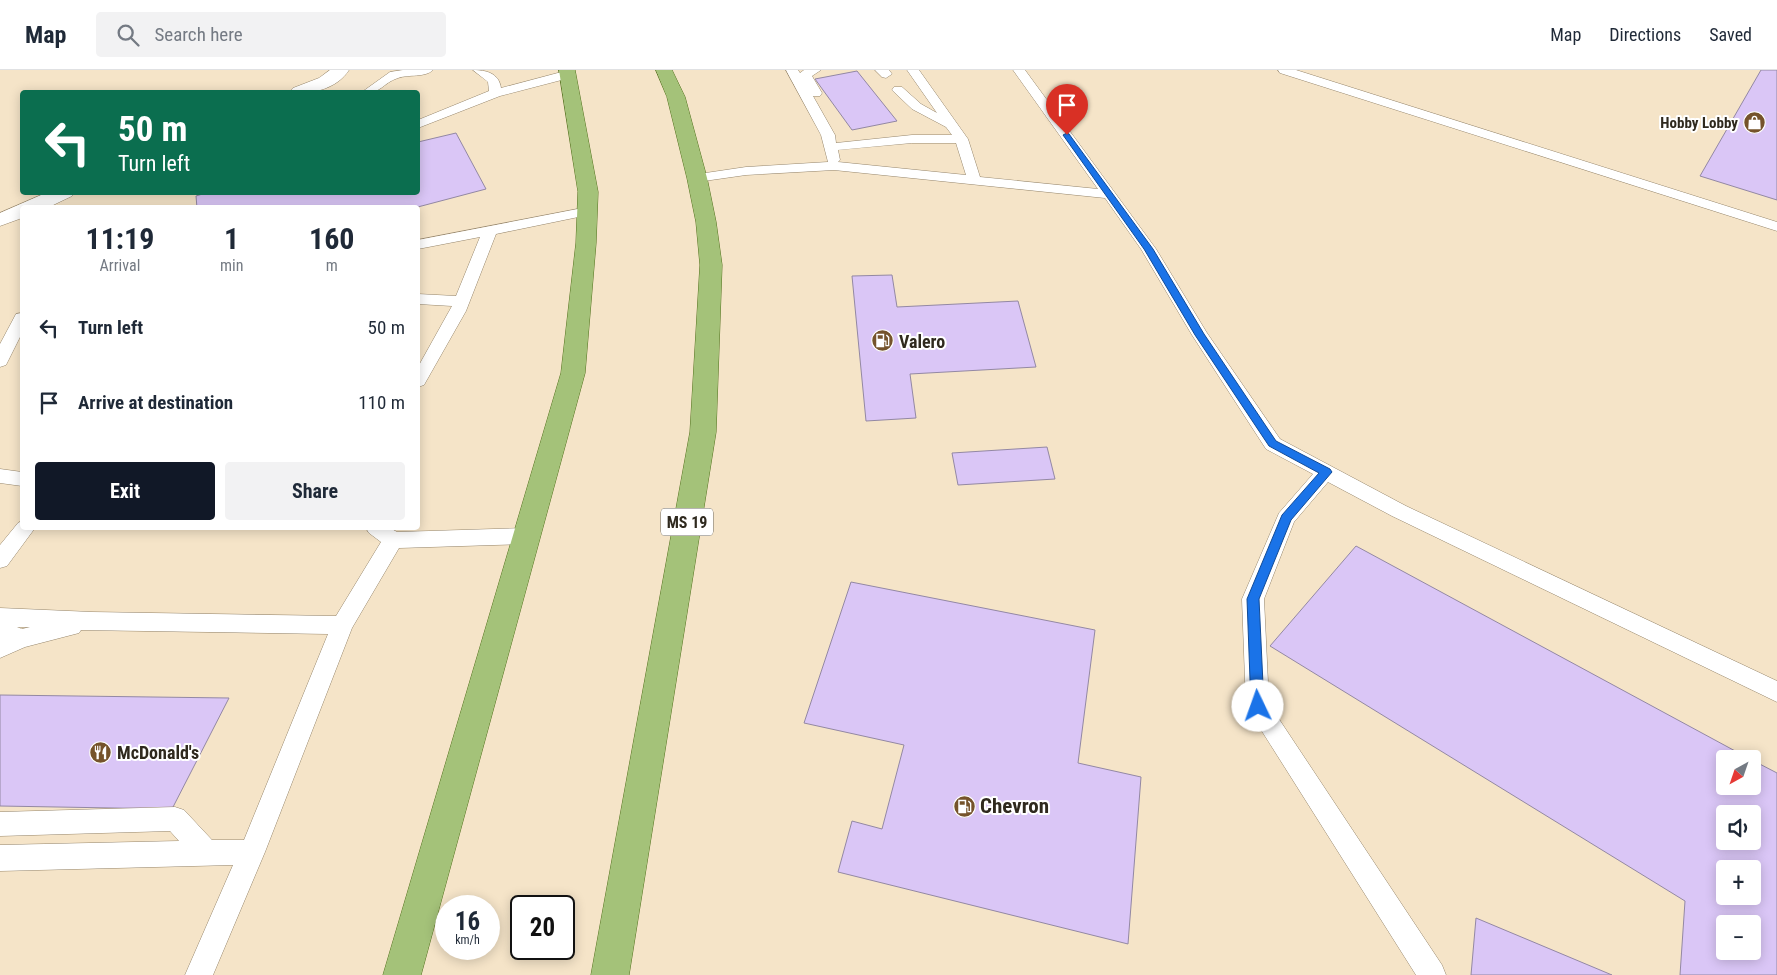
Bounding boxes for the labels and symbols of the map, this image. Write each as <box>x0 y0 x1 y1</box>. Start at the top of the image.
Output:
pin <box>1046 84 1088 135</box>
shop icon: Hobby Lobby <box>1742 111 1766 135</box>
place label: Hobby Lobby <box>1660 114 1738 132</box>
fuel station icon: Valero <box>871 329 895 353</box>
place label: Valero <box>899 331 945 352</box>
road number: MS 19 <box>661 508 713 536</box>
position arrow <box>1231 679 1283 731</box>
restaurant icon: McDonald's <box>89 740 113 764</box>
place label: McDonald's <box>117 742 199 763</box>
north arrow <box>1716 750 1761 795</box>
fuel station icon: Chevron <box>952 794 976 818</box>
place label: Chevron <box>980 794 1049 818</box>
speed limit sign: 20 <box>510 895 575 960</box>

